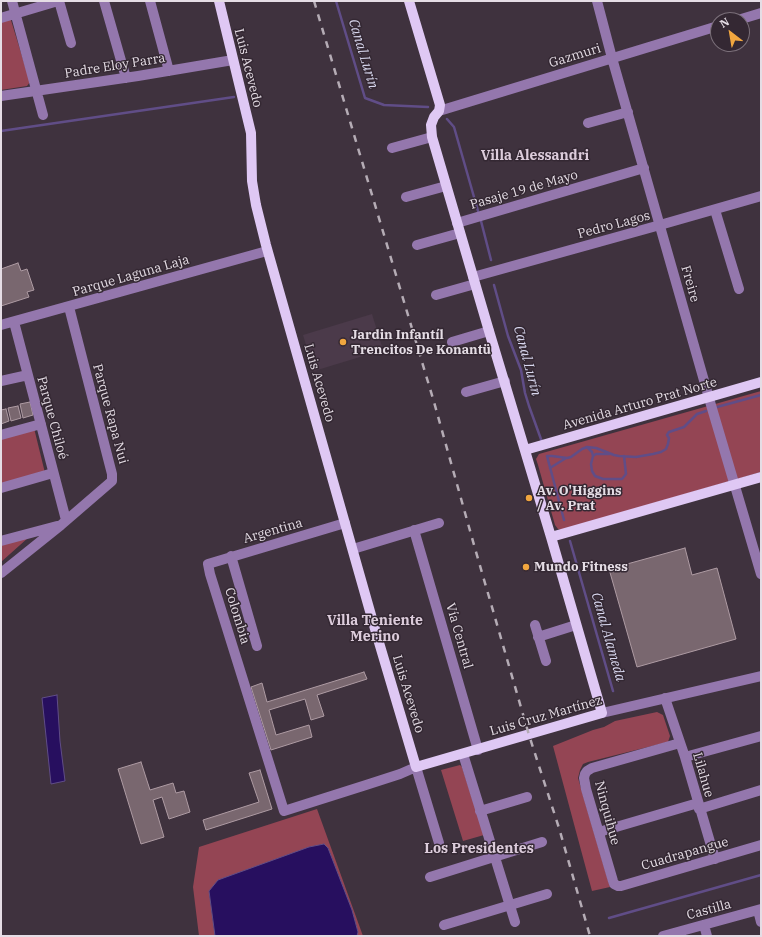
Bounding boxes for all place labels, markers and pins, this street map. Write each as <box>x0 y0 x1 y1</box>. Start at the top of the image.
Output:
place label: Jardin Infantíl Trencitos De Konantü <box>351 327 491 358</box>
marker: Jardin Infantíl Trencitos De Konantü <box>338 337 348 347</box>
place label: Av. O'Higgins / Av. Prat <box>537 483 622 514</box>
marker: Av. O'Higgins / Av. Prat <box>524 493 534 503</box>
place label: Mundo Fitness <box>534 559 628 575</box>
marker: Mundo Fitness <box>521 562 531 572</box>

